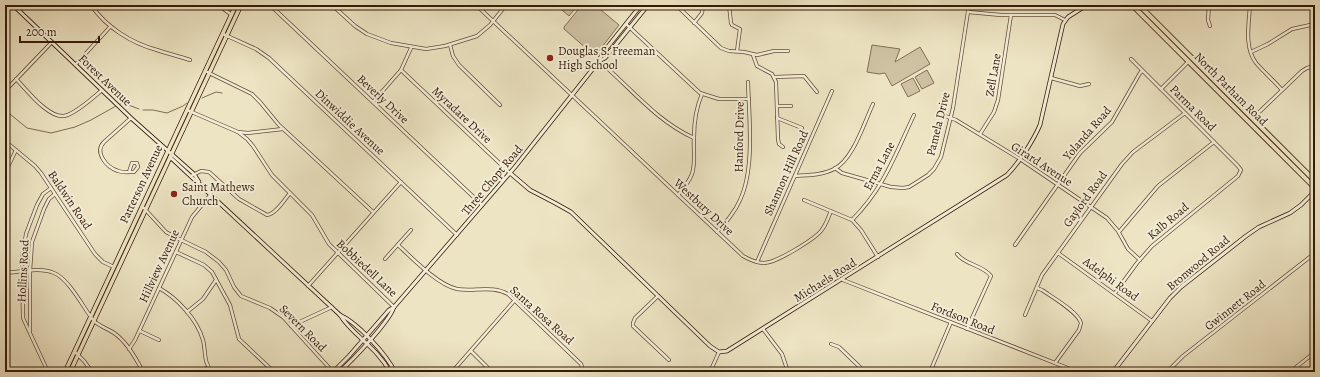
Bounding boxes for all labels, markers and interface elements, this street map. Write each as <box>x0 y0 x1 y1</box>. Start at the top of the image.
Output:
scale bar <box>20 18 99 44</box>
text: 200 m <box>26 24 57 40</box>
place label: Douglas S. Freeman High School <box>558 43 656 73</box>
street label: North Parham Road <box>1191 49 1272 130</box>
street label: Forest Avenue <box>75 51 135 109</box>
street label: Zell Lane <box>981 52 1005 98</box>
marker: Douglas S. Freeman High School <box>545 53 555 63</box>
street label: Beverly Drive <box>354 71 412 127</box>
street label: Parma Road <box>1166 81 1220 135</box>
street label: Myradare Drive <box>429 83 495 147</box>
street label: Dinwiddie Avenue <box>312 86 388 158</box>
street label: Pamela Drive <box>922 90 954 158</box>
street label: Hanford Drive <box>730 101 748 173</box>
street label: Yolanda Road <box>1059 102 1115 164</box>
street label: Shannon Hill Road <box>760 127 812 218</box>
street label: Girard Avenue <box>1008 138 1076 190</box>
street label: Erma Lane <box>860 139 898 193</box>
street label: Three Chopt Road <box>458 141 526 218</box>
street label: Patterson Avenue <box>116 142 166 226</box>
street label: Baldwin Road <box>44 167 96 233</box>
street label: Gaylord Road <box>1059 167 1111 230</box>
street label: Westbury Drive <box>670 174 737 239</box>
place label: Saint Mathews Church <box>182 179 255 209</box>
marker: Saint Mathews Church <box>169 189 179 199</box>
street label: Kalb Road <box>1144 199 1192 243</box>
street label: Hillview Avenue <box>135 227 183 305</box>
street label: Bronwood Road <box>1163 231 1233 294</box>
street label: Bobbiedell Lane <box>333 236 401 300</box>
street label: Hollins Road <box>13 239 33 303</box>
street label: Adelphi Road <box>1079 253 1142 305</box>
street label: Michaels Road <box>791 254 860 306</box>
street label: Gwinnett Road <box>1201 276 1269 334</box>
street label: Santa Rosa Road <box>507 282 578 348</box>
street label: Fordson Road <box>929 298 998 338</box>
street label: Severn Road <box>276 301 330 355</box>

